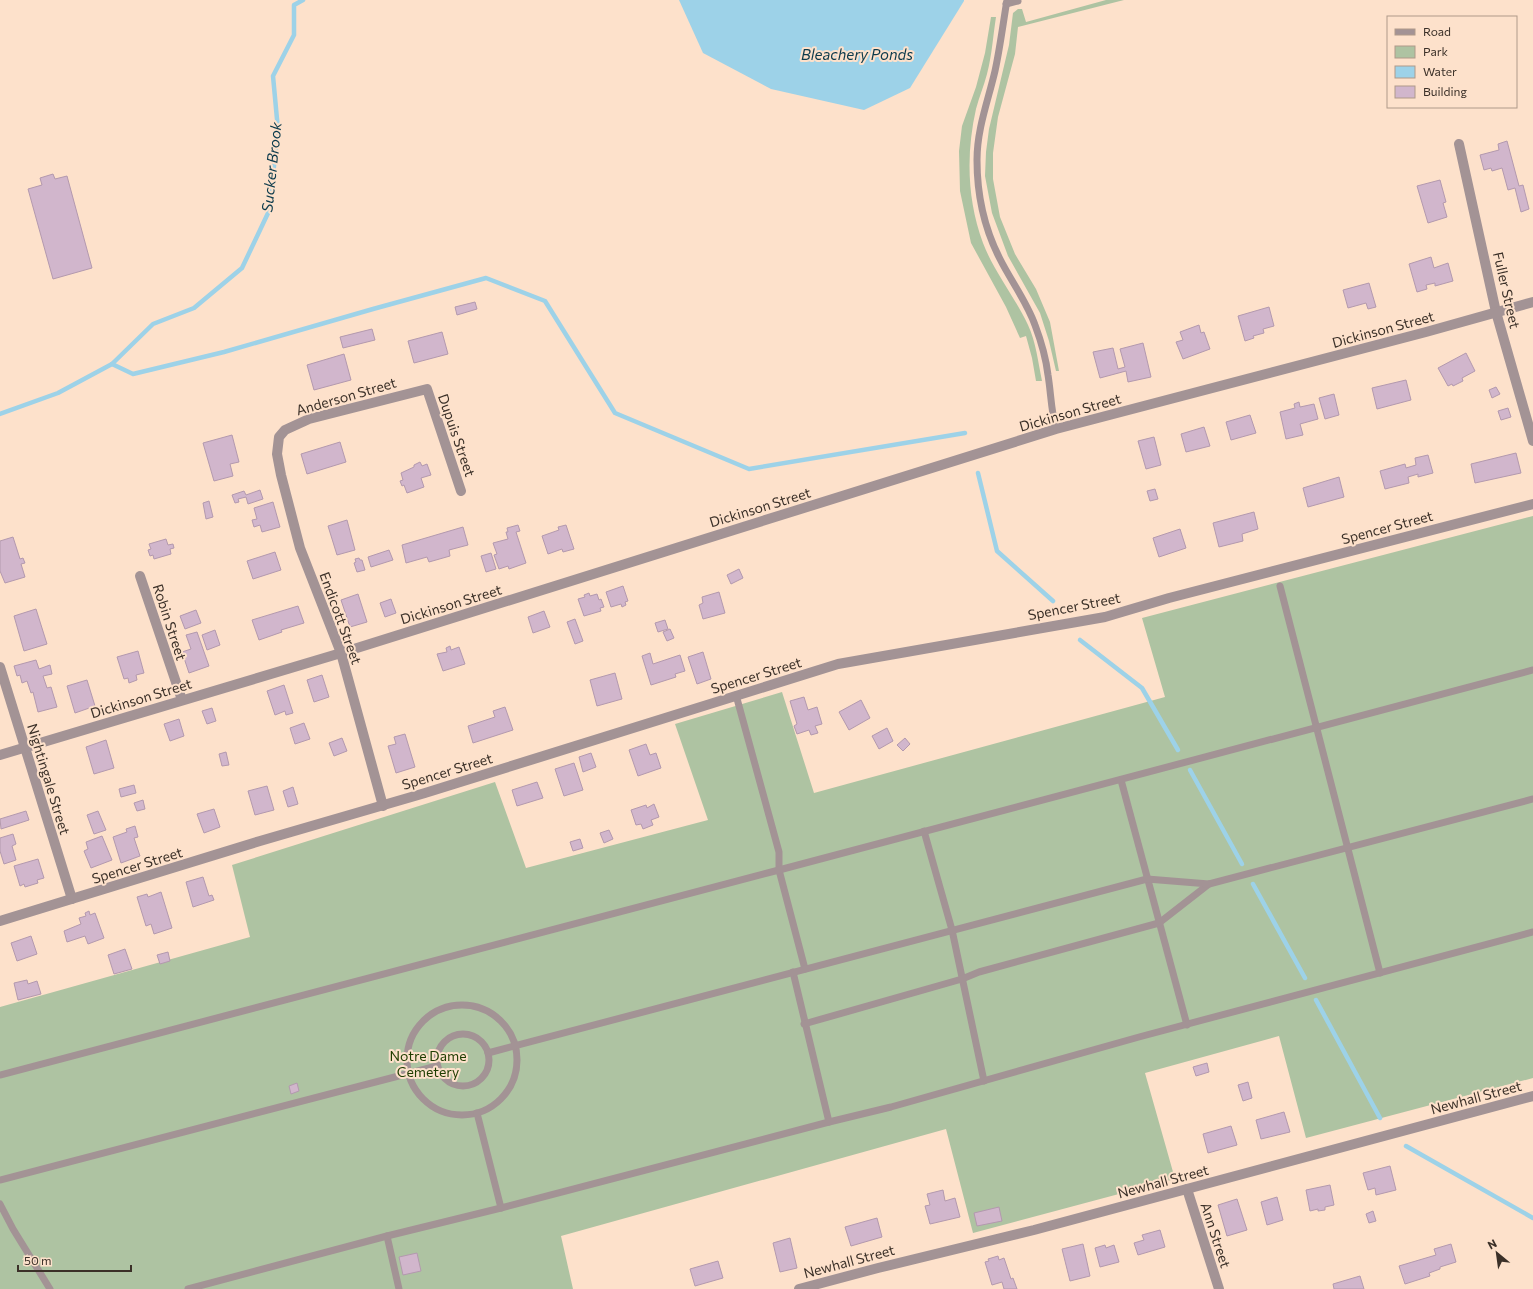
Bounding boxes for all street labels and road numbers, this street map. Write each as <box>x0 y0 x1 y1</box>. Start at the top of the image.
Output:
street label: Fuller Street <box>1490 250 1524 330</box>
street label: Dickinson Street <box>1330 307 1436 351</box>
street label: Anderson Street <box>294 373 398 418</box>
street label: Dickinson Street <box>1017 389 1123 435</box>
street label: Dupuis Street <box>435 391 479 479</box>
street label: Dickinson Street <box>707 483 813 530</box>
street label: Spencer Street <box>1339 507 1435 547</box>
street label: Endicott Street <box>316 570 366 667</box>
street label: Dickinson Street <box>398 580 504 627</box>
street label: Robin Street <box>150 582 190 663</box>
street label: Spencer Street <box>1026 589 1122 623</box>
street label: Spencer Street <box>709 653 804 697</box>
street label: Dickinson Street <box>88 674 194 721</box>
street label: Nightingale Street <box>24 721 74 837</box>
street label: Spencer Street <box>400 749 495 793</box>
street label: Spencer Street <box>90 843 185 887</box>
street label: Newhall Street <box>1429 1077 1524 1117</box>
street label: Newhall Street <box>1116 1161 1211 1201</box>
street label: Ann Street <box>1197 1200 1235 1270</box>
street label: Newhall Street <box>802 1241 897 1281</box>

